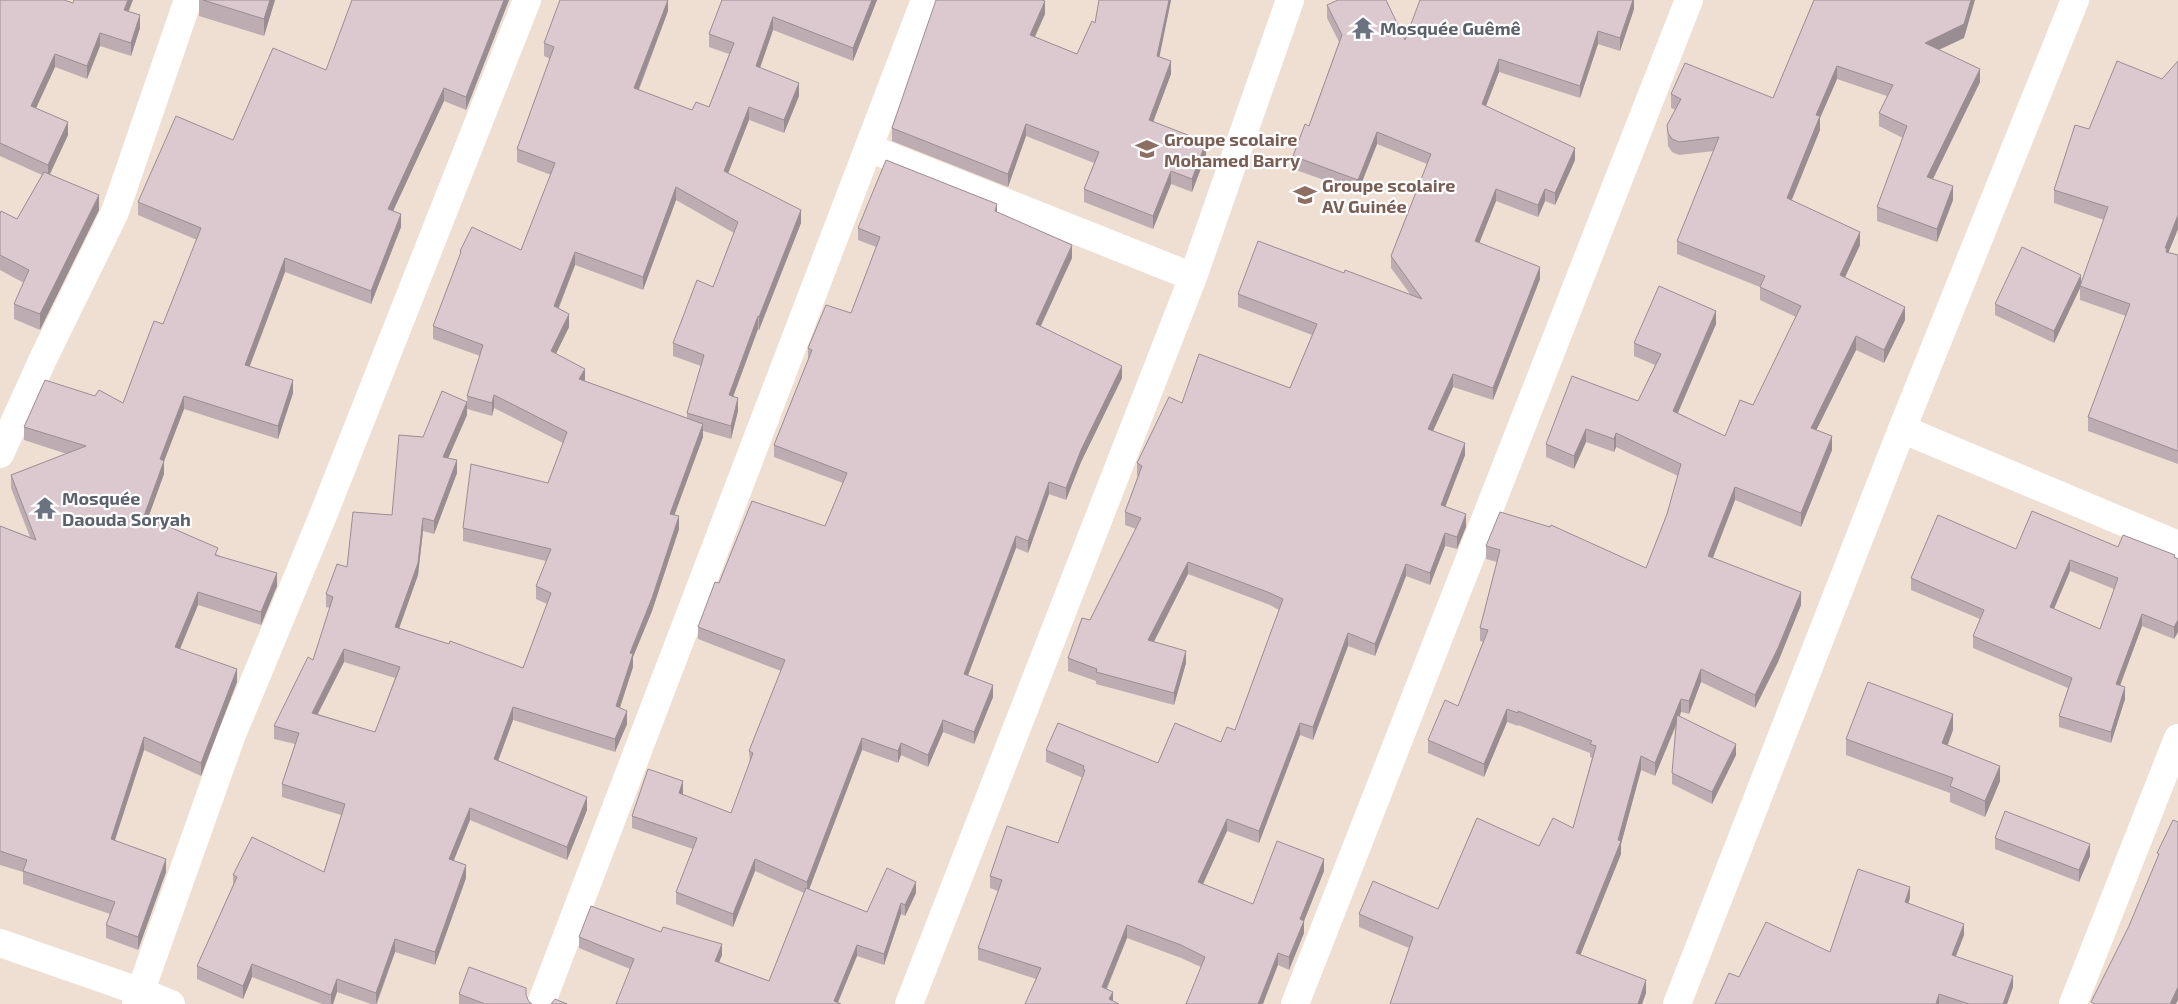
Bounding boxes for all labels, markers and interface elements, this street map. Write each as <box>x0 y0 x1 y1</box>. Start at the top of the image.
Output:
temple icon: Mosquée Guêmê <box>1350 15 1376 41</box>
place label: Mosquée Guêmê <box>1380 17 1521 39</box>
place label: Groupe scolaire Mohamed Barry <box>1164 128 1301 171</box>
school or university icon: Groupe scolaire Mohamed Barry <box>1134 136 1160 162</box>
place label: Groupe scolaire AV Guinée <box>1322 174 1455 217</box>
school or university icon: Groupe scolaire AV Guinée <box>1292 182 1318 208</box>
place label: Mosquée Daouda Soryah <box>62 487 191 530</box>
temple icon: Mosquée Daouda Soryah <box>32 495 58 521</box>

